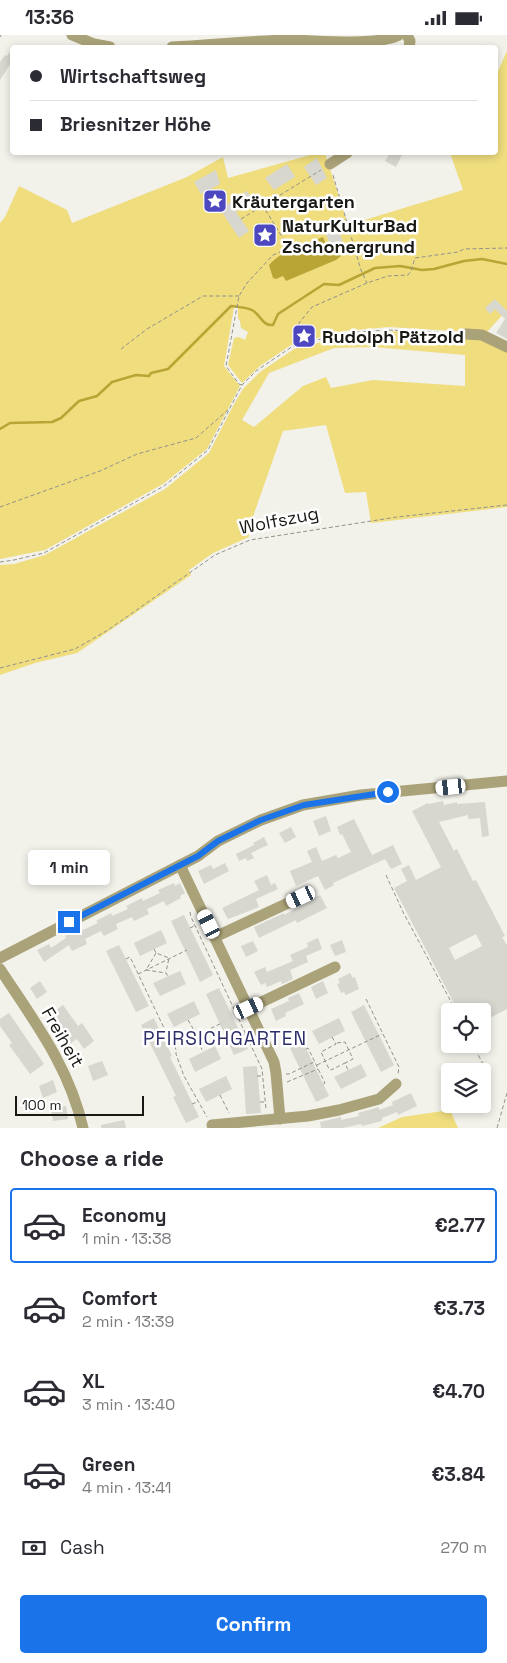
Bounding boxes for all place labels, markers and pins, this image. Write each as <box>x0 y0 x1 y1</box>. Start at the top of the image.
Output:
place icon: Kräutergarten <box>202 188 228 214</box>
place label: Kräutergarten <box>232 190 355 213</box>
place label: NaturKulturBad Zschonergrund <box>282 214 417 258</box>
place icon: NaturKulturBad Zschonergrund <box>252 222 278 248</box>
place icon: Rudolph Pätzold <box>291 323 317 349</box>
place label: Rudolph Pätzold <box>322 325 464 348</box>

